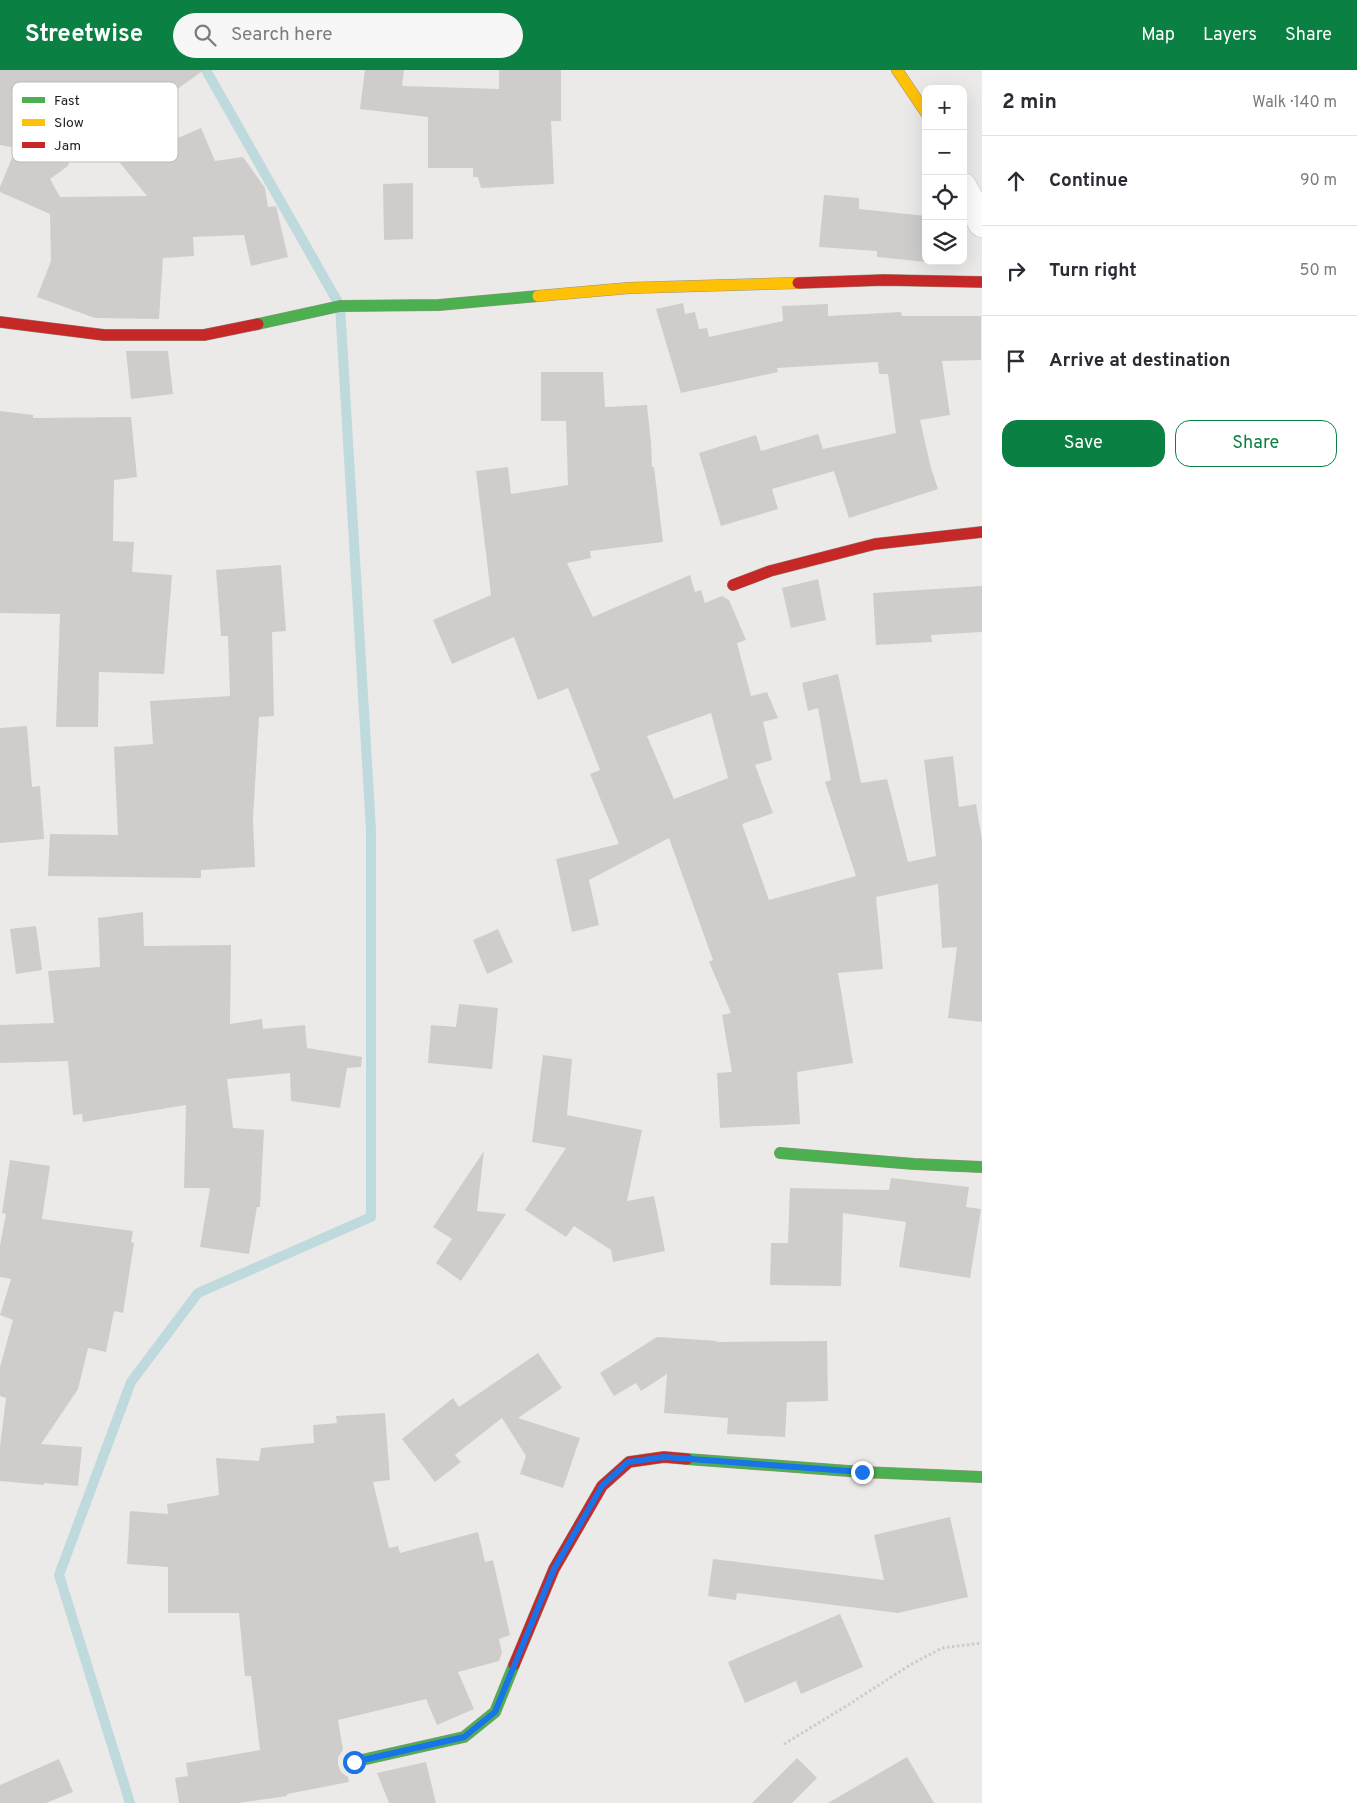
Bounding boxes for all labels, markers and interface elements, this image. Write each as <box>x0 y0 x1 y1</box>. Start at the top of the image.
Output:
search box <box>173 13 523 58</box>
text: Streetwise <box>25 20 143 50</box>
icon: search <box>191 21 219 49</box>
text: Search here <box>231 23 333 47</box>
text: Map <box>1141 24 1175 47</box>
text: Layers <box>1203 24 1257 47</box>
text: Share <box>1285 24 1332 47</box>
legend <box>12 82 178 162</box>
map controls <box>922 85 967 265</box>
button: + <box>922 85 967 130</box>
text: 2 min <box>1002 89 1057 116</box>
text: Fast <box>54 93 80 110</box>
text: Walk · 140 m <box>1252 93 1337 113</box>
text: Slow <box>54 115 84 132</box>
button: − <box>922 130 967 175</box>
text: Jam <box>54 138 81 155</box>
icon: ahead <box>1002 167 1030 195</box>
text: Continue <box>1049 169 1128 193</box>
text: 90 m <box>1300 171 1337 191</box>
button: locate <box>922 175 967 220</box>
button: layers <box>922 220 967 265</box>
icon: right <box>1002 257 1030 285</box>
text: Turn right <box>1049 259 1137 283</box>
text: 50 m <box>1300 261 1337 281</box>
icon: arrive <box>1002 347 1030 375</box>
text: Arrive at destination <box>1049 349 1230 373</box>
button: Save <box>1002 420 1165 467</box>
button: Share <box>1175 420 1337 467</box>
route end <box>851 1461 874 1484</box>
route start <box>343 1751 366 1774</box>

